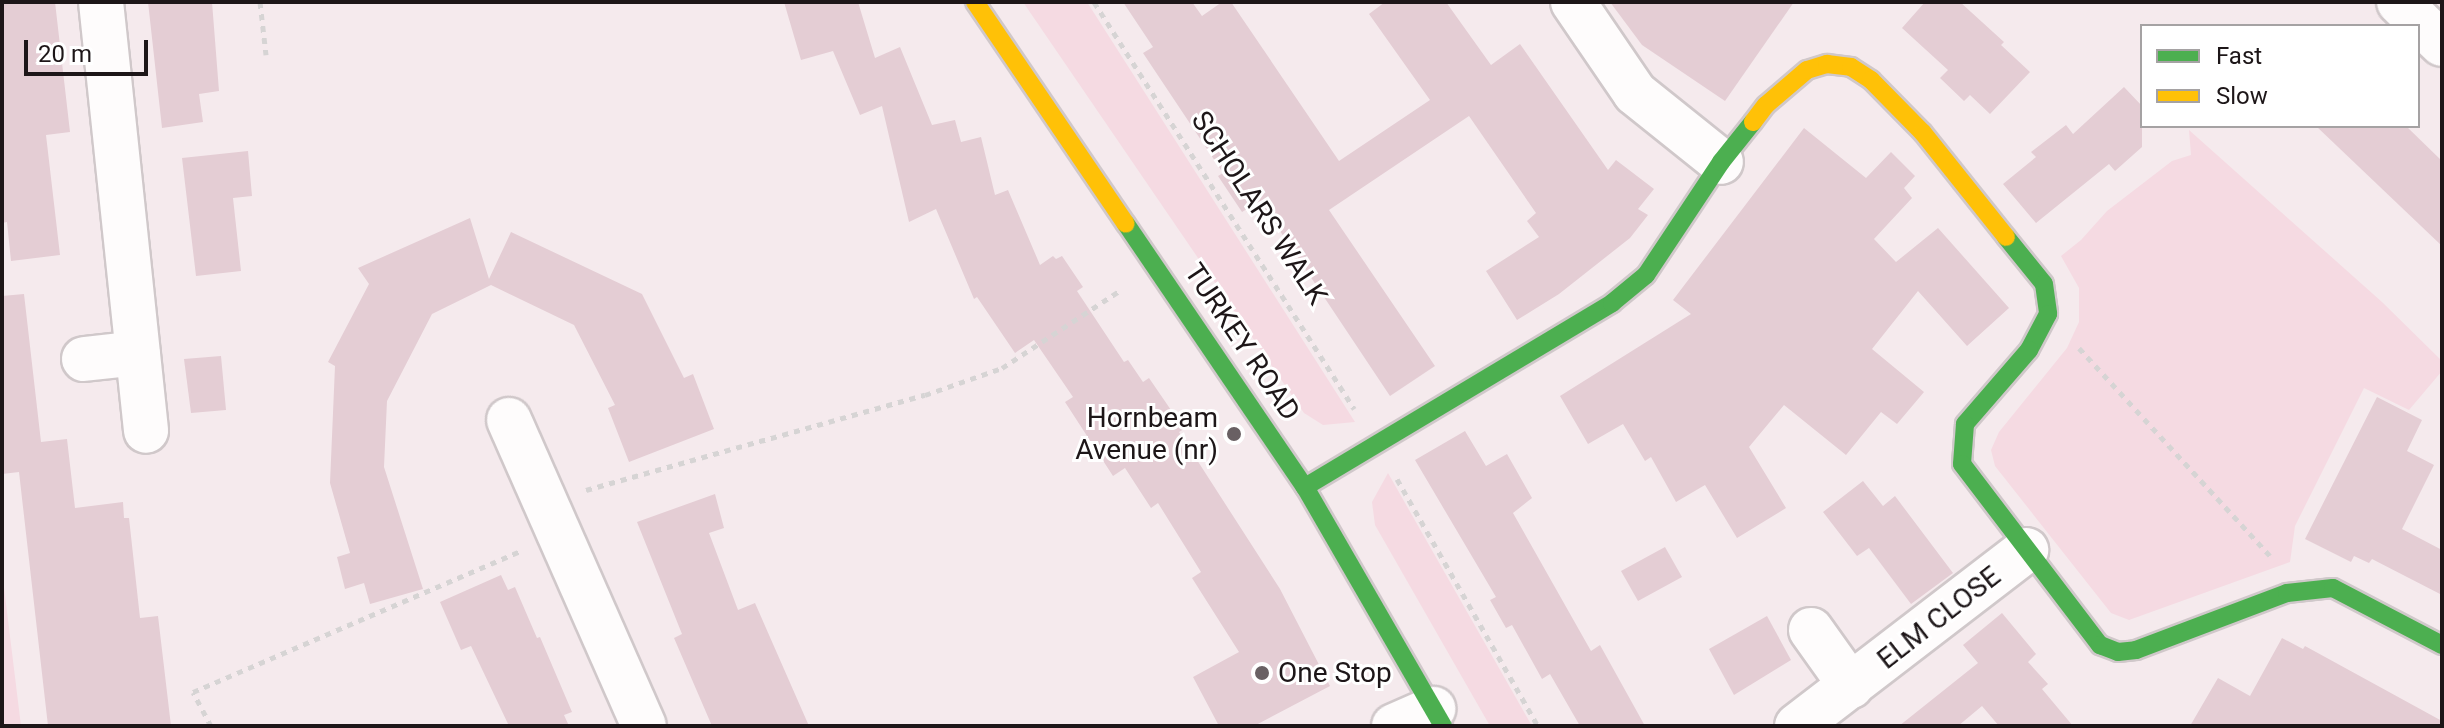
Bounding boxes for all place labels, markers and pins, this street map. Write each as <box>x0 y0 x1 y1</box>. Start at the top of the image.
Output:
place label: Hornbeam Avenue (nr) <box>1075 401 1218 467</box>
marker: Hornbeam Avenue (nr) <box>1225 425 1243 443</box>
place label: One Stop <box>1278 656 1392 690</box>
marker: One Stop <box>1253 664 1271 682</box>

